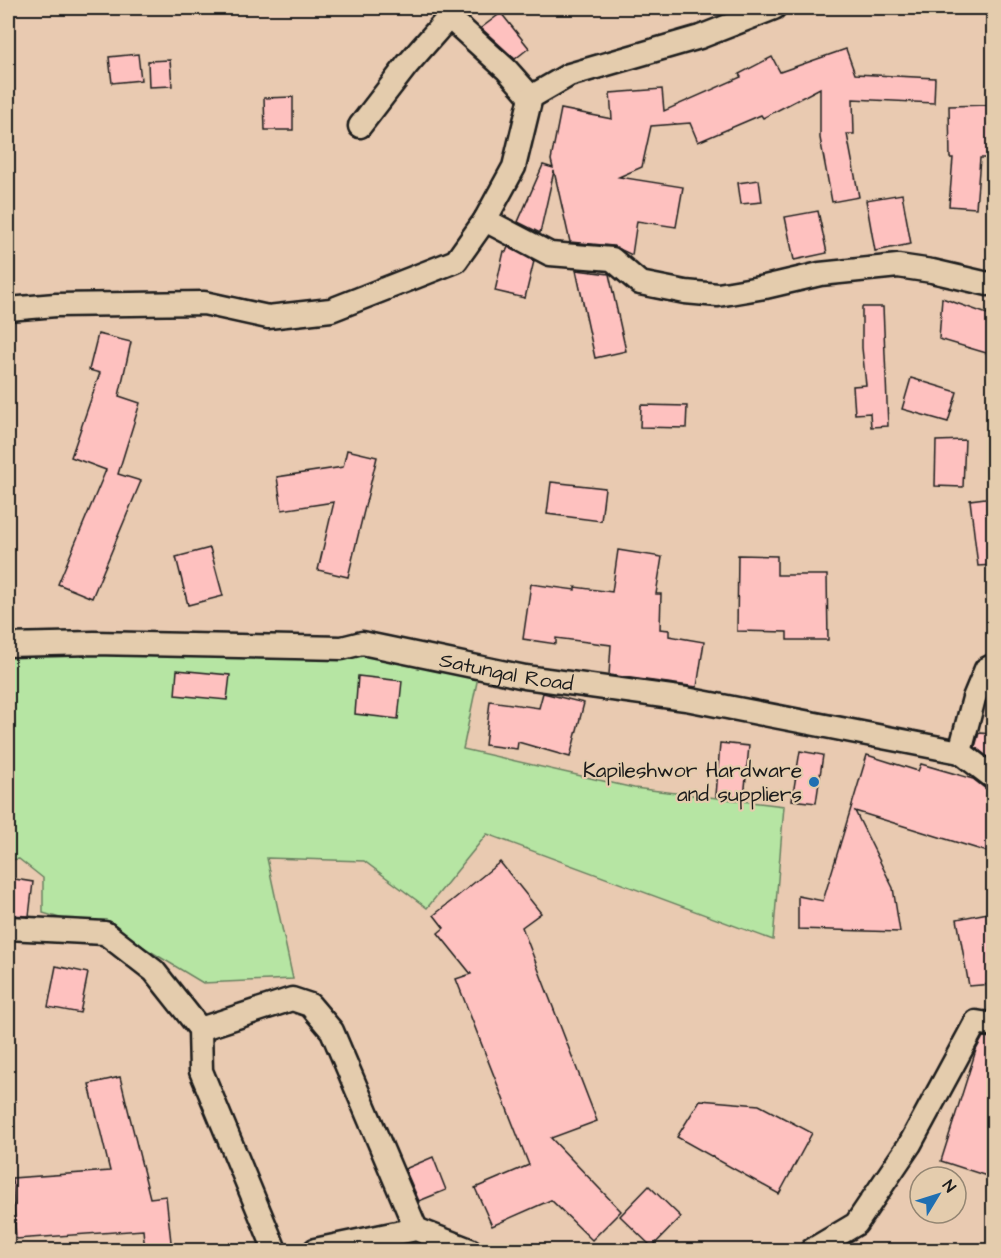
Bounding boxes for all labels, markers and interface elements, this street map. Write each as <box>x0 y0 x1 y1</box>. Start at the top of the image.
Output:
street label: Satungal Road <box>437 645 575 698</box>
place label: Kapileshwor Hardware and suppliers <box>583 756 802 810</box>
marker: Kapileshwor Hardware and suppliers <box>807 775 821 789</box>
north arrow <box>908 1165 968 1225</box>
text: N <box>937 1176 961 1197</box>

